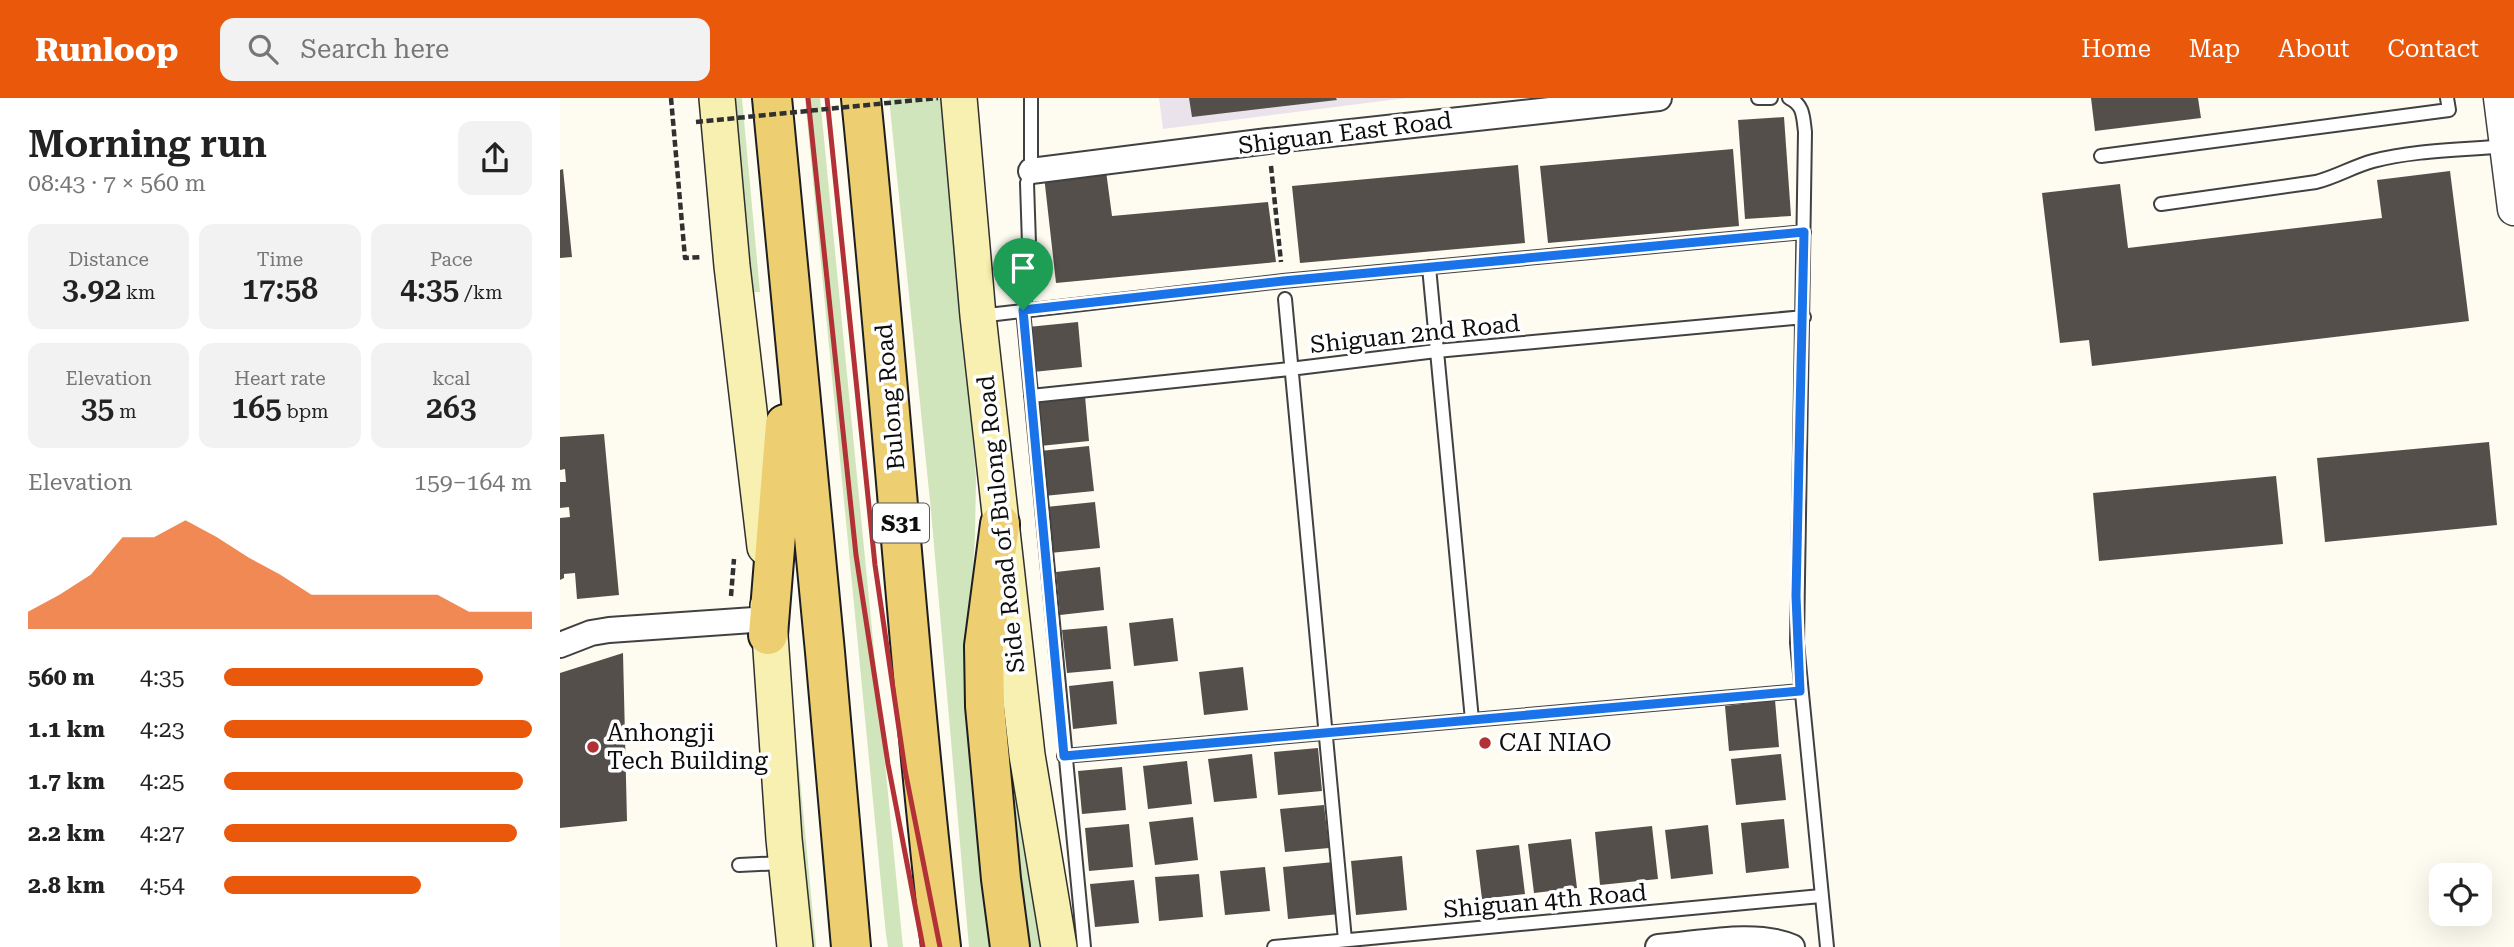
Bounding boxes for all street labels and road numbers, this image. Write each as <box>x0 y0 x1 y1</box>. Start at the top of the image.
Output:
street label: Shiguan East Road <box>1237 106 1453 160</box>
street label: Shiguan 2nd Road <box>1309 309 1521 359</box>
street label: Bulong Road <box>870 323 910 471</box>
street label: Side Road of Bulong Road <box>971 374 1031 674</box>
road number: S31 <box>873 504 929 542</box>
street label: Shiguan 4th Road <box>1442 878 1648 924</box>

